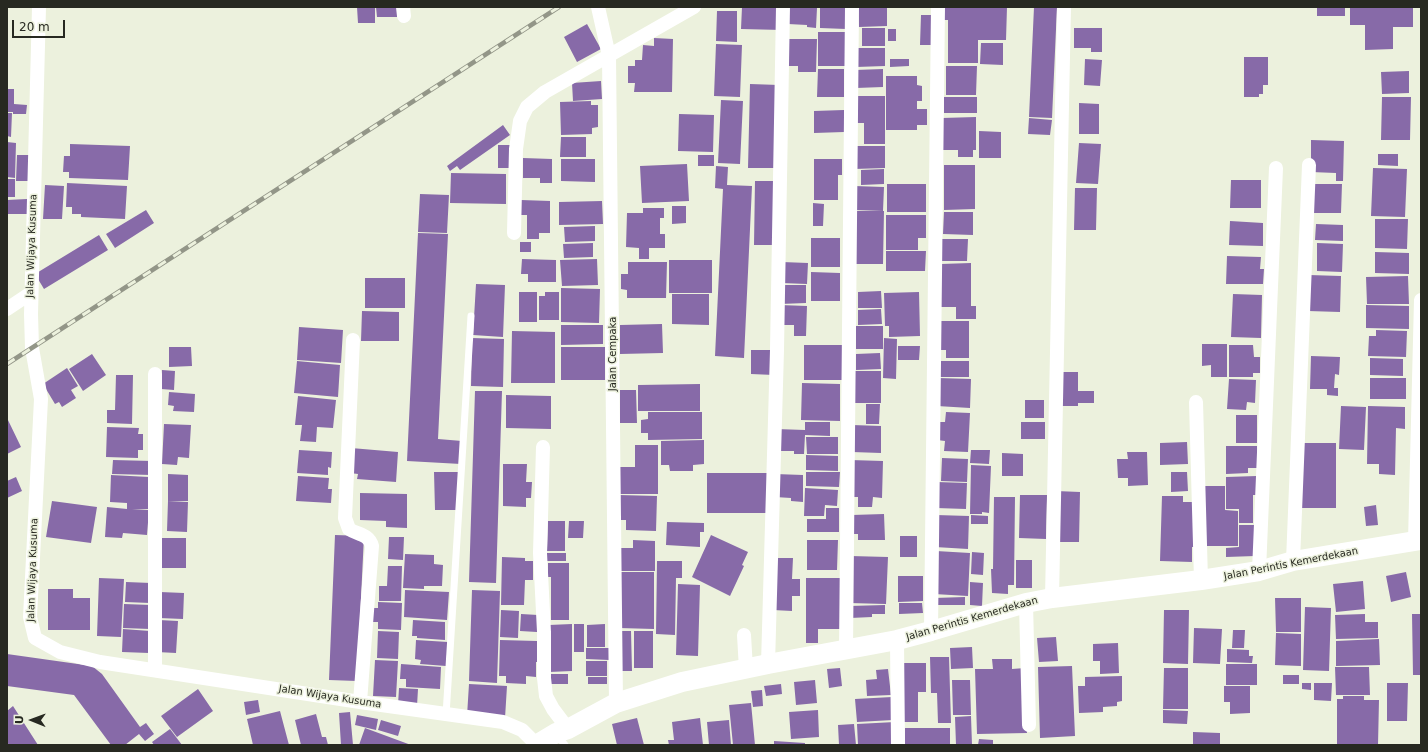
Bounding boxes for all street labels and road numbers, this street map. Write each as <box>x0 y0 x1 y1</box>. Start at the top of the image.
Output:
street label: Jalan Wijaya Kusuma <box>24 194 40 298</box>
street label: Jalan Cempaka <box>607 317 619 391</box>
street label: Jalan Wijaya Kusuma <box>25 518 41 622</box>
street label: Jalan Perintis Kemerdekaan <box>1223 545 1359 583</box>
street label: Jalan Perintis Kemerdekaan <box>905 594 1039 644</box>
street label: Jalan Wijaya Kusuma <box>278 683 382 711</box>

